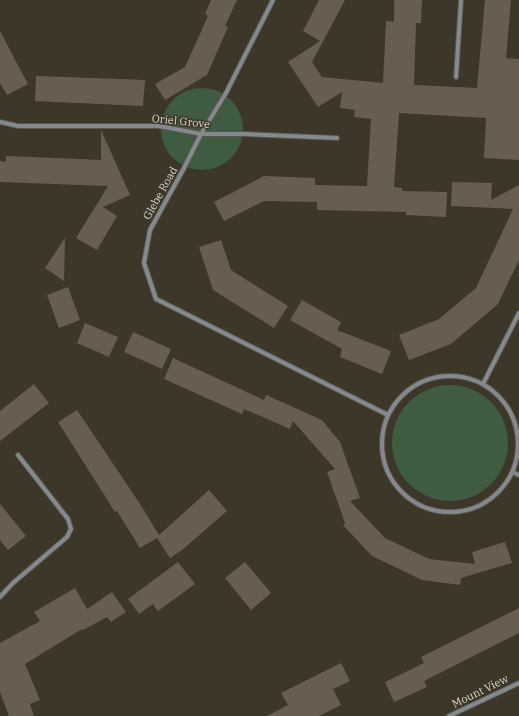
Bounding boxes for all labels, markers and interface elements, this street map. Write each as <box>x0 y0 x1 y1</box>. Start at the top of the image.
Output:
street label: Oriel Grove <box>151 111 211 131</box>
street label: Glebe Road <box>140 164 180 222</box>
street label: Mount View <box>449 671 511 711</box>

